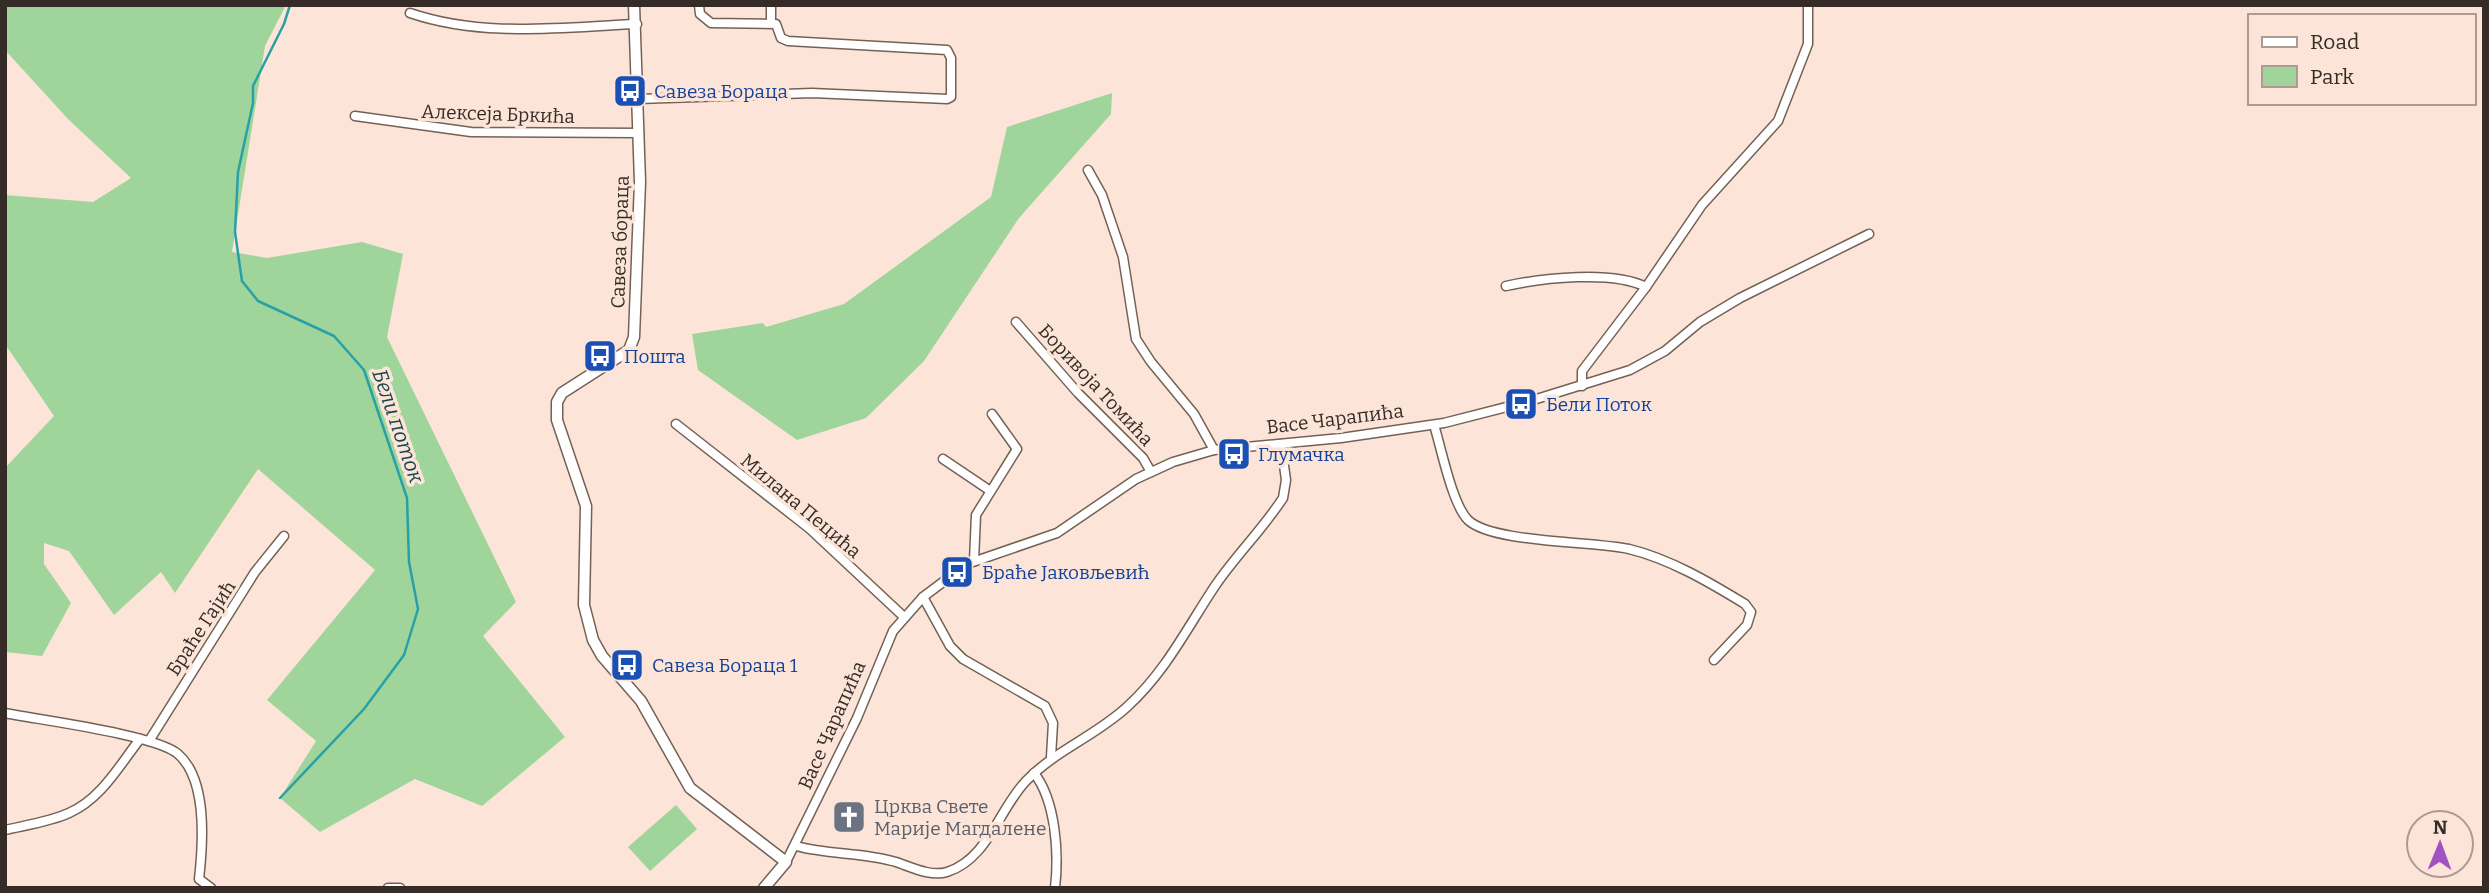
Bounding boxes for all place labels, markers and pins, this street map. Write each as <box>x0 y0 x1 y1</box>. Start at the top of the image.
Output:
bus stop icon: Савеза Бораца <box>611 72 649 110</box>
place label: Савеза Бораца <box>654 80 788 103</box>
bus stop icon: Пошта <box>581 337 619 375</box>
place label: Пошта <box>624 345 686 368</box>
bus stop icon: Бели Поток <box>1502 385 1540 423</box>
place label: Бели Поток <box>1546 393 1653 416</box>
bus stop icon: Глумачка <box>1215 435 1253 473</box>
place label: Глумачка <box>1258 443 1345 466</box>
bus stop icon: Браће Јаковљевић <box>938 553 976 591</box>
place label: Браће Јаковљевић <box>982 561 1150 584</box>
bus stop icon: Савеза Бораца 1 <box>608 646 646 684</box>
place label: Савеза Бораца 1 <box>652 654 798 677</box>
place label: Црква Свете Марије Магдалене <box>874 795 1046 840</box>
church icon: Црква Свете Марије Магдалене <box>830 798 868 836</box>

